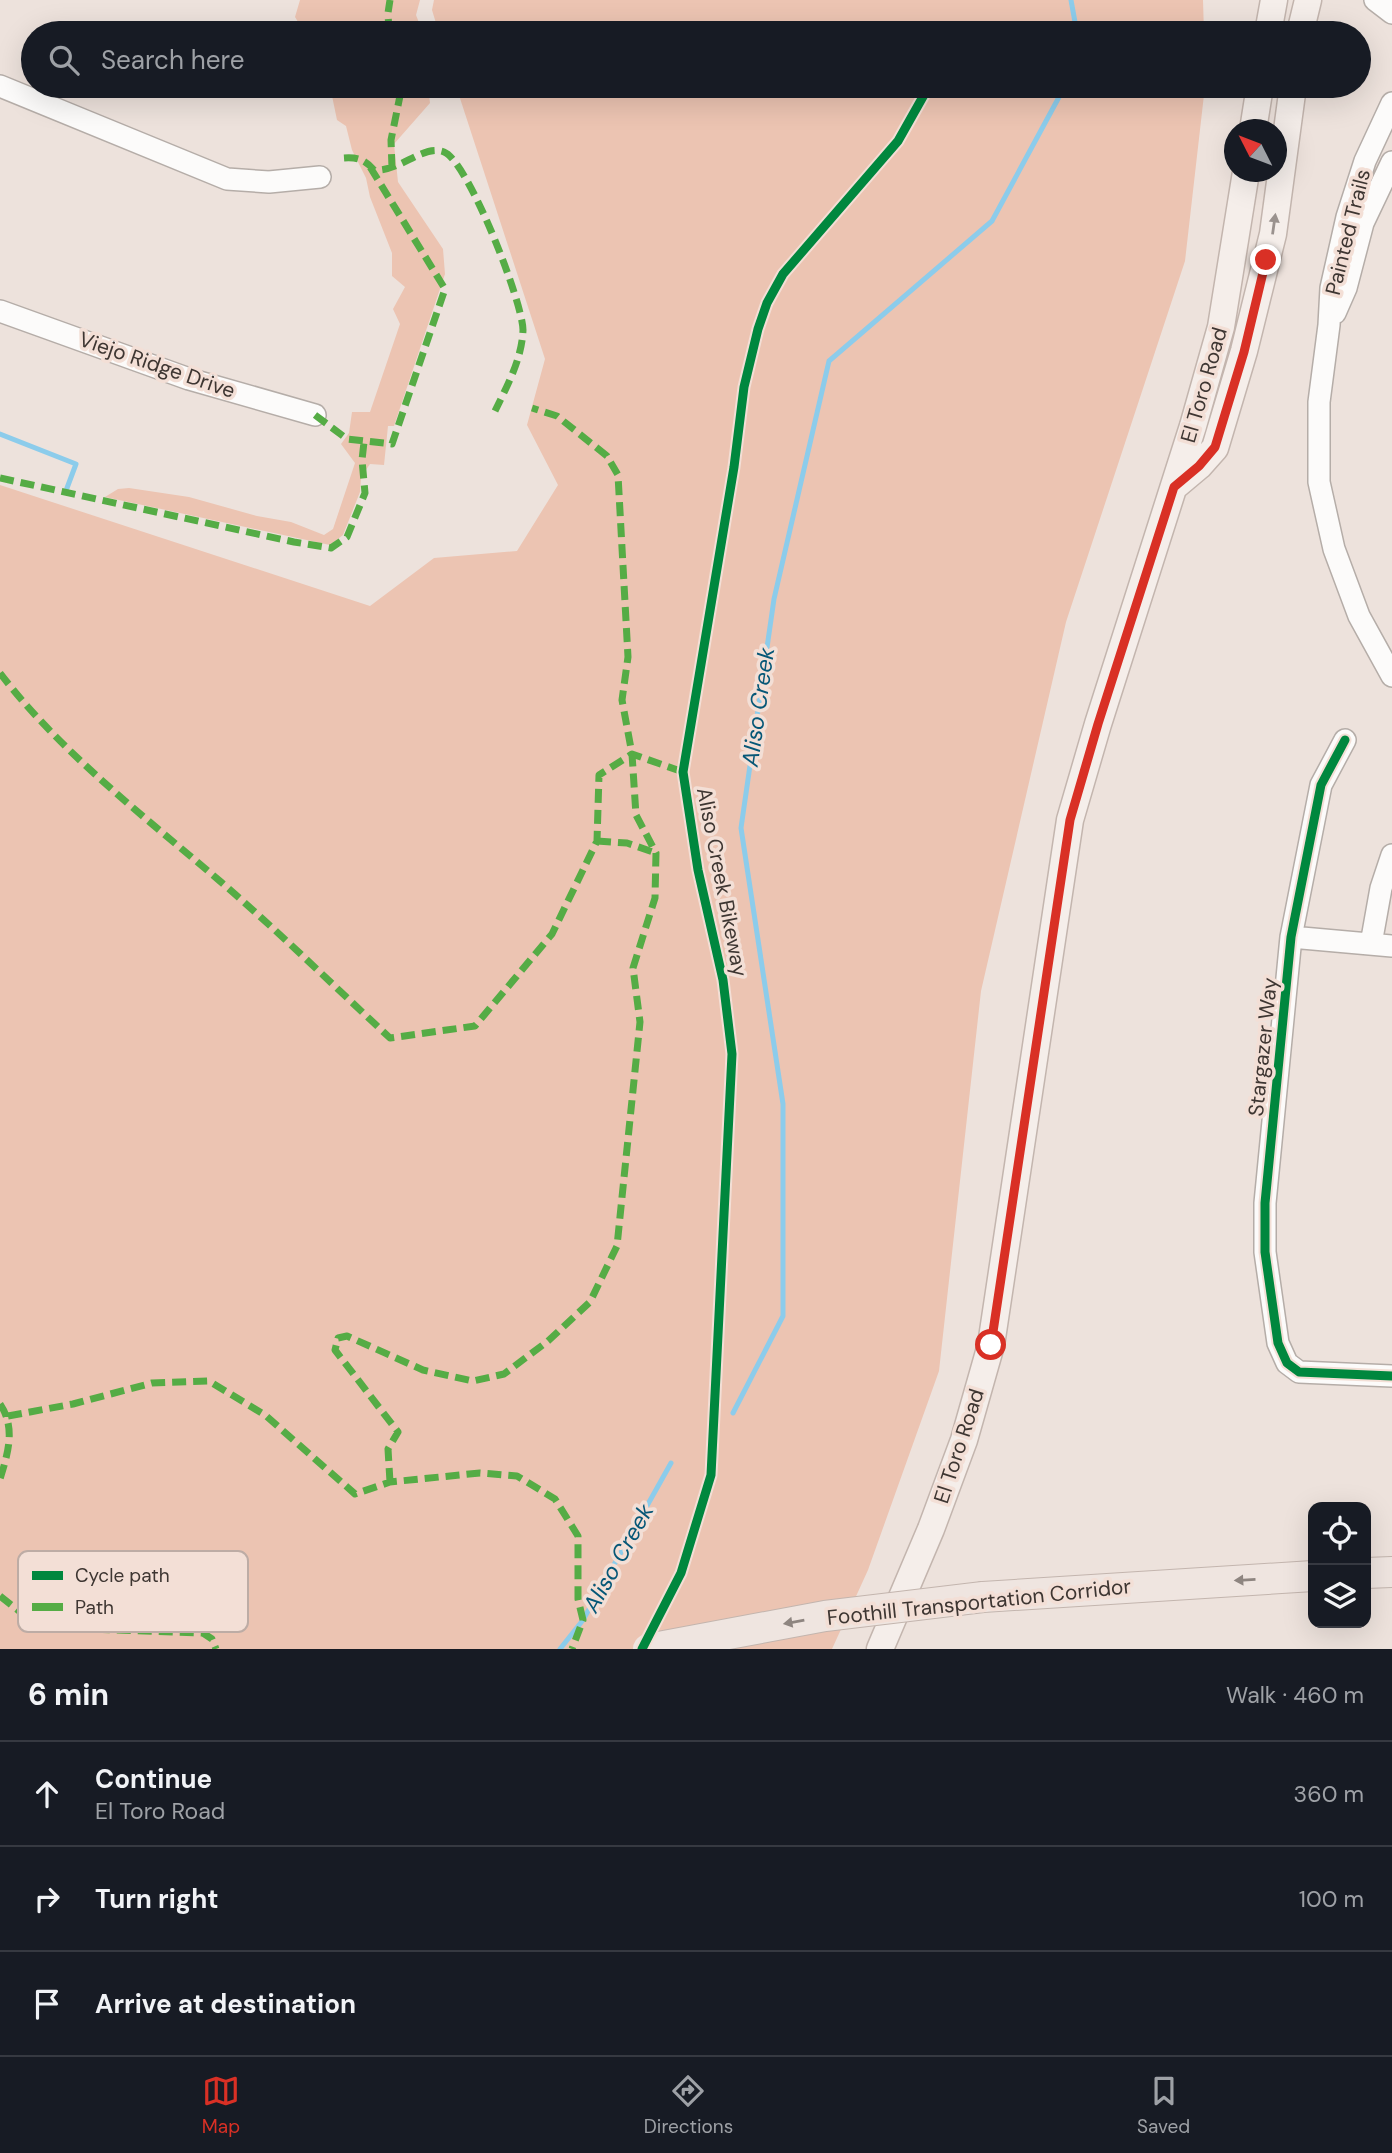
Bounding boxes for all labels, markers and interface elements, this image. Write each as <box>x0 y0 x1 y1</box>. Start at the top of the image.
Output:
search box <box>21 21 1371 98</box>
icon: search <box>45 41 83 79</box>
text: Search here <box>101 43 244 77</box>
north arrow <box>1224 119 1287 182</box>
street label: Painted Trails <box>1319 166 1377 298</box>
one-way arrow <box>1269 213 1280 235</box>
route end <box>1250 244 1281 275</box>
street label: El Toro Road <box>1174 324 1234 446</box>
street label: Viejo Ridge Drive <box>75 325 239 405</box>
water label: Aliso Creek <box>735 645 781 770</box>
street label: Aliso Creek Bikeway <box>690 785 754 979</box>
street label: Stargazer Way <box>1242 976 1284 1118</box>
route start <box>975 1329 1006 1360</box>
street label: El Toro Road <box>927 1385 991 1507</box>
water label: Aliso Creek <box>575 1498 660 1619</box>
map controls <box>1308 1502 1371 1628</box>
button: locate <box>1308 1502 1371 1565</box>
legend <box>18 1551 248 1632</box>
text: Cycle path <box>75 1563 170 1588</box>
button: layers <box>1308 1565 1371 1628</box>
street label: Foothill Transportation Corridor <box>826 1572 1133 1632</box>
one-way arrow <box>1234 1575 1256 1586</box>
text: Path <box>75 1595 114 1620</box>
one-way arrow <box>782 1617 804 1628</box>
text: 6 min <box>28 1675 109 1714</box>
text: Walk · 460 m <box>1226 1680 1364 1710</box>
text: Continue <box>95 1762 212 1796</box>
icon: ahead <box>28 1775 66 1813</box>
text: 360 m <box>1294 1779 1364 1809</box>
text: El Toro Road <box>95 1796 225 1826</box>
icon: right <box>28 1880 66 1918</box>
text: Turn right <box>95 1882 219 1916</box>
text: 100 m <box>1299 1884 1364 1914</box>
icon: arrive <box>28 1985 66 2023</box>
text: Arrive at destination <box>95 1987 356 2021</box>
tab: Map <box>202 2072 240 2139</box>
tab: Directions <box>644 2072 733 2139</box>
tab: Saved <box>1137 2072 1190 2139</box>

